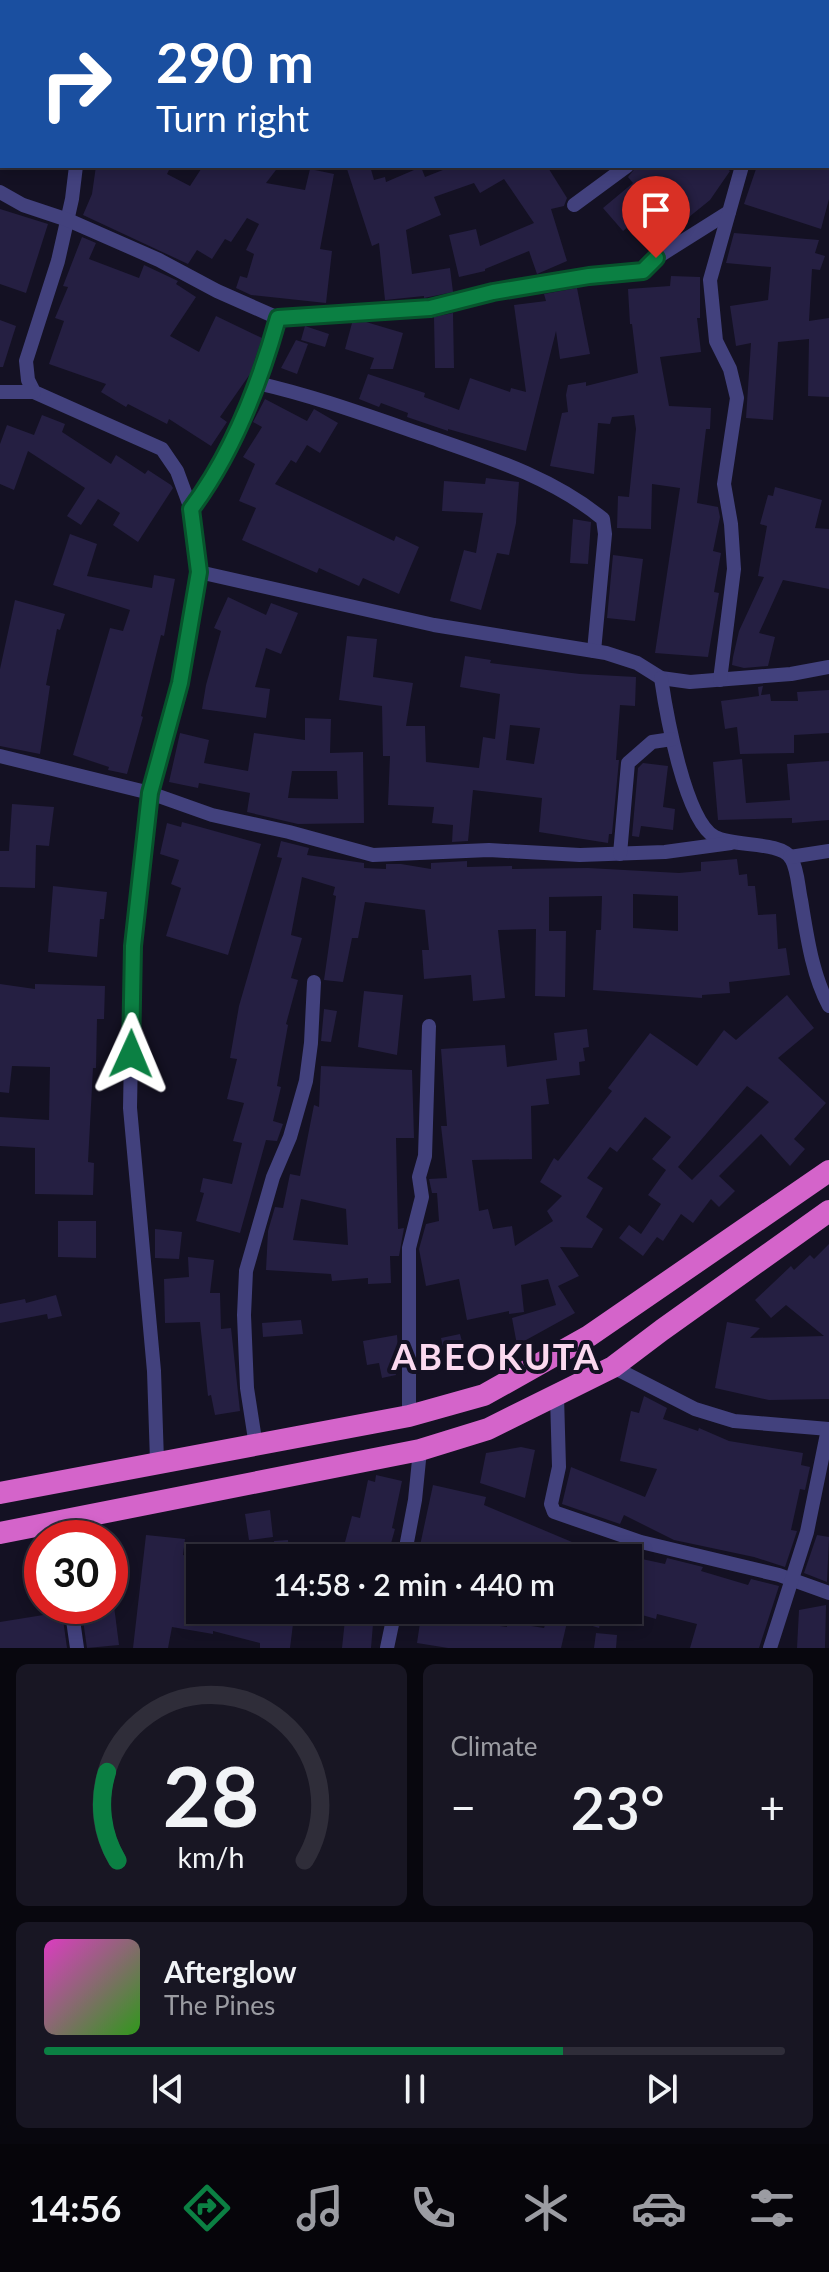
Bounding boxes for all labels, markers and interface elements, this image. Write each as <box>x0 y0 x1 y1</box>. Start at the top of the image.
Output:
text: 290 m <box>156 28 314 95</box>
icon: right <box>24 32 128 136</box>
text: Turn right <box>156 96 309 140</box>
pin <box>622 176 690 258</box>
icon: arrive <box>634 188 678 232</box>
position arrow <box>89 1012 173 1096</box>
district label: ABEOKUTA <box>390 1334 601 1378</box>
speed limit sign: 30 <box>24 1520 128 1624</box>
text: 14:58 · 2 min · 440 m <box>273 1566 555 1602</box>
text: Climate <box>451 1730 537 1762</box>
text: 28 <box>163 1745 260 1845</box>
text: 23° <box>571 1771 665 1843</box>
text: − <box>451 1781 476 1833</box>
text: + <box>759 1781 785 1833</box>
text: km/h <box>178 1840 245 1874</box>
text: Afterglow <box>164 1953 297 1989</box>
text: The Pines <box>164 1989 275 2021</box>
icon: previous <box>146 2067 190 2111</box>
icon: pause <box>393 2067 437 2111</box>
icon: next <box>640 2067 684 2111</box>
icon: directions <box>179 2180 235 2236</box>
icon: music <box>292 2180 348 2236</box>
icon: phone <box>405 2180 461 2236</box>
icon: climate <box>518 2180 574 2236</box>
icon: car <box>631 2180 687 2236</box>
icon: filters <box>744 2180 800 2236</box>
text: 14:56 <box>29 2186 121 2230</box>

